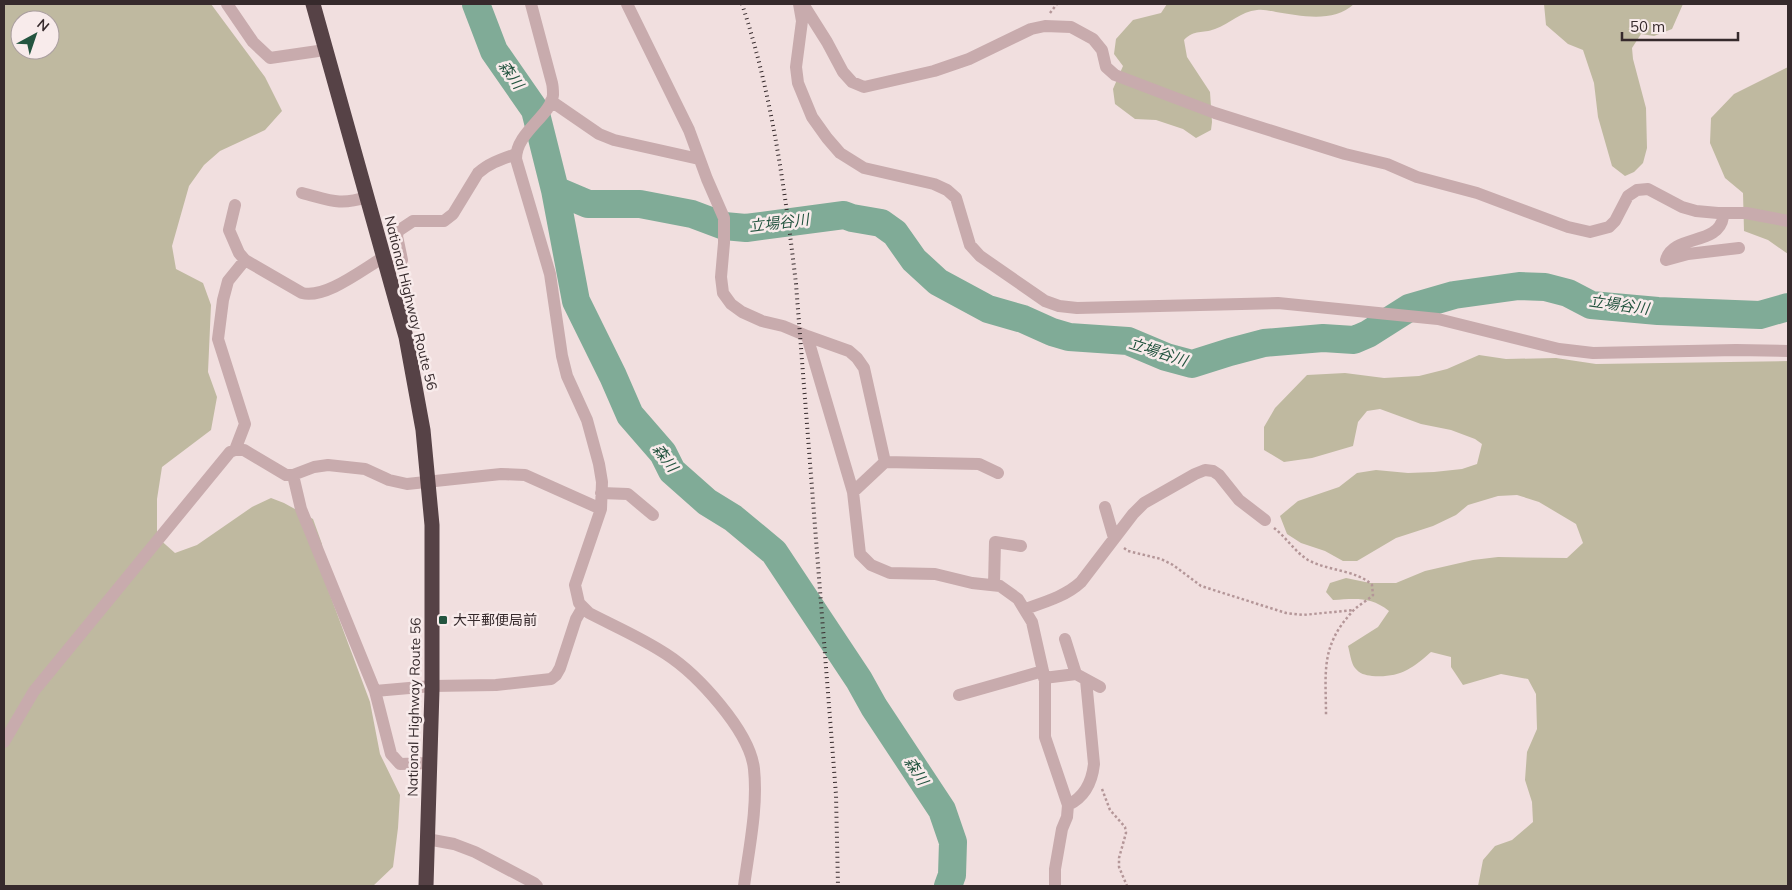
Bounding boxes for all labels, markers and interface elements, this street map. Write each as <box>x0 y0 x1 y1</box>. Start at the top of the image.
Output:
north arrow <box>10 10 60 60</box>
scale bar <box>1622 10 1738 42</box>
text: N <box>34 15 53 35</box>
text: 50 m <box>1630 17 1665 36</box>
water label: 森川 <box>495 57 529 94</box>
water label: 立場谷川 <box>748 209 812 236</box>
street label: National Highway Route 56 <box>381 214 441 392</box>
water label: 立場谷川 <box>1588 291 1652 318</box>
water label: 立場谷川 <box>1127 333 1192 370</box>
water label: 森川 <box>649 440 683 477</box>
place label: 大平郵便局前 <box>453 611 537 629</box>
marker: 大平郵便局前 <box>437 614 449 626</box>
street label: National Highway Route 56 <box>403 617 425 797</box>
water label: 森川 <box>900 753 934 790</box>

